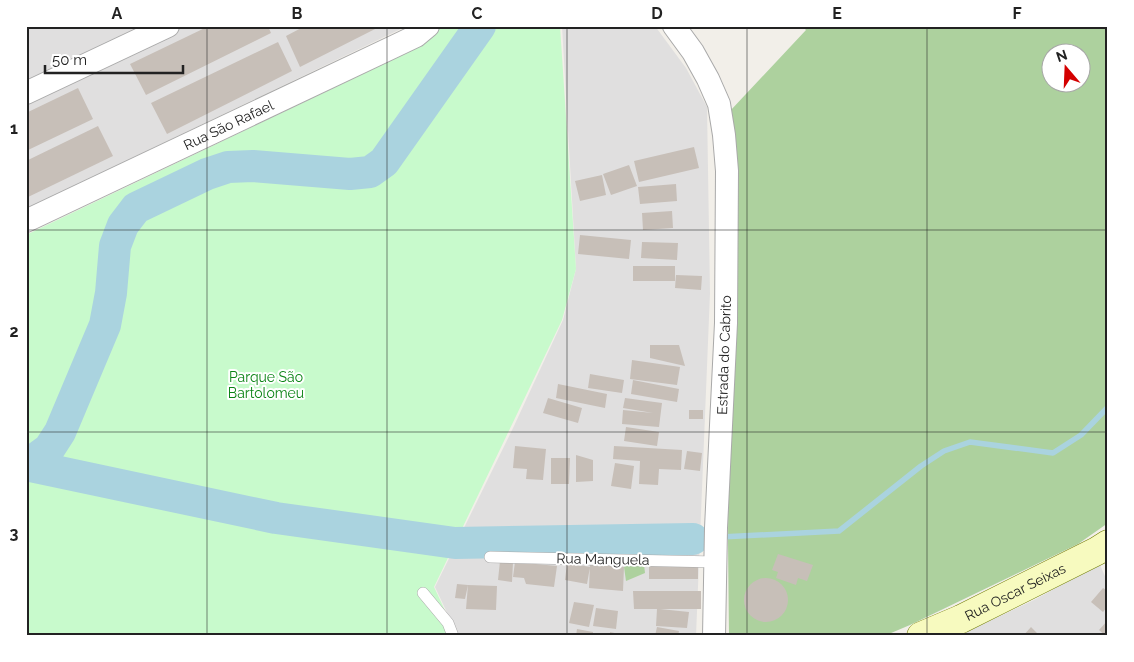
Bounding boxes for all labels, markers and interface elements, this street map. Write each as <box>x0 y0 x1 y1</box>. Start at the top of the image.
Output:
text: A <box>112 4 123 23</box>
text: B <box>292 4 303 23</box>
text: C <box>472 4 483 23</box>
text: D <box>651 4 663 23</box>
text: E <box>832 4 842 23</box>
text: F <box>1012 4 1022 23</box>
scale bar <box>45 42 182 74</box>
north arrow <box>1042 42 1092 92</box>
text: N <box>1054 46 1069 65</box>
text: 50 m <box>52 51 87 69</box>
street label: Rua São Rafael <box>181 97 276 153</box>
text: 1 <box>10 119 18 138</box>
street label: Estrada do Cabrito <box>714 295 734 415</box>
text: 2 <box>9 322 19 341</box>
park label: Parque São Bartolomeu <box>228 369 304 401</box>
text: 3 <box>10 524 19 543</box>
street label: Rua Manguela <box>556 550 650 568</box>
street label: Rua Oscar Seixas <box>962 560 1068 624</box>

